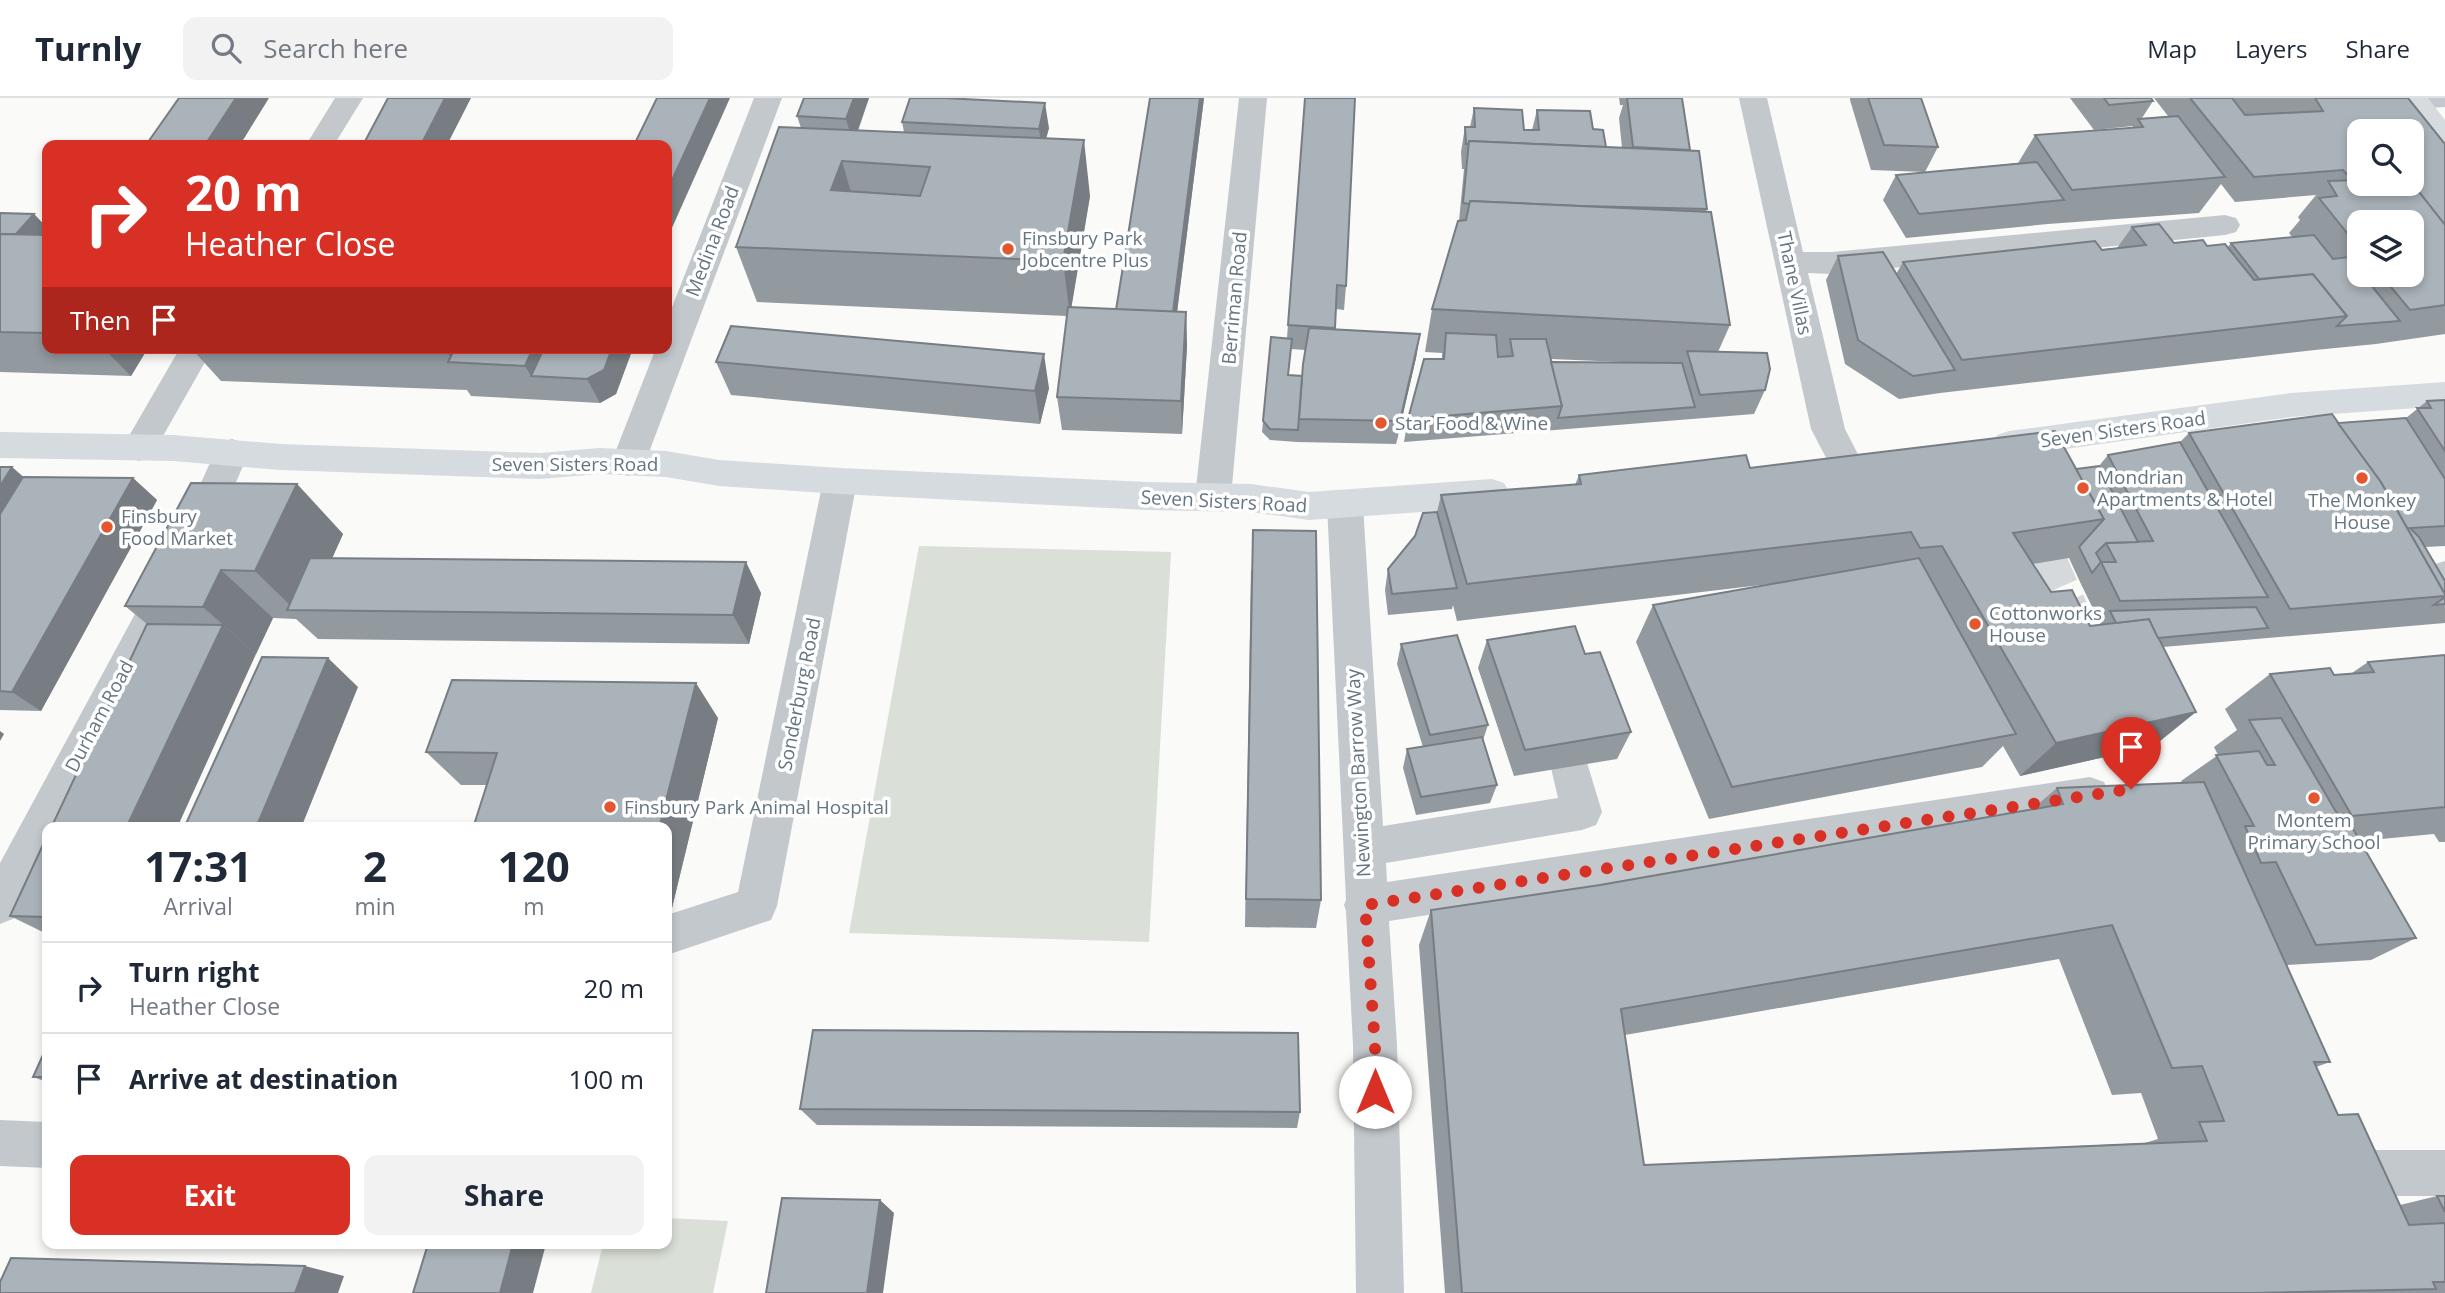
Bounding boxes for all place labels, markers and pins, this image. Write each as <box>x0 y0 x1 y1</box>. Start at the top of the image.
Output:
place label: Finsbury Park Jobcentre Plus <box>1020 225 1149 273</box>
marker: Finsbury Park Jobcentre Plus <box>1000 241 1016 257</box>
place label: Star Food & Wine <box>1395 410 1548 436</box>
marker: Star Food & Wine <box>1373 415 1389 431</box>
place label: Mondrian Apartments & Hotel <box>2097 464 2273 512</box>
marker: The Monkey House <box>2354 470 2370 486</box>
marker: Mondrian Apartments & Hotel <box>2075 480 2091 496</box>
place label: The Monkey House <box>2308 487 2417 535</box>
place label: Finsbury Food Market <box>121 503 233 551</box>
marker: Finsbury Food Market <box>99 519 115 535</box>
place label: Cottonworks House <box>1989 600 2102 648</box>
marker: Cottonworks House <box>1967 616 1983 632</box>
pin <box>2101 717 2161 789</box>
marker: Montem Primary School <box>2306 790 2322 806</box>
place label: Finsbury Park Animal Hospital <box>624 794 889 820</box>
marker: Finsbury Park Animal Hospital <box>602 799 618 815</box>
place label: Montem Primary School <box>2247 807 2381 855</box>

